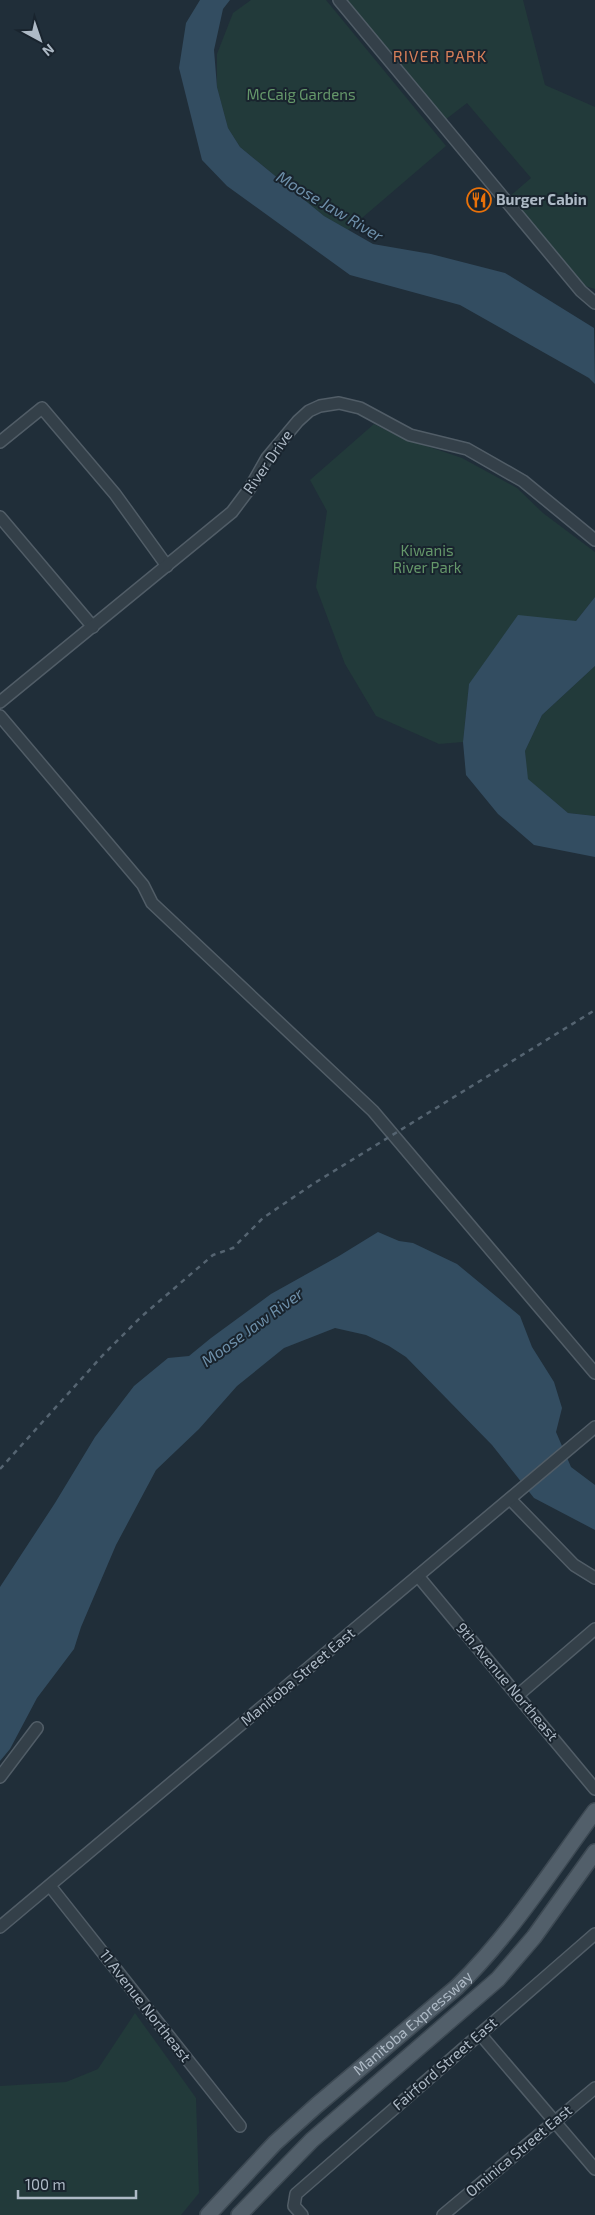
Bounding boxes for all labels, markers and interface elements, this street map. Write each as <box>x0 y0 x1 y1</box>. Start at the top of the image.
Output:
north arrow <box>15 15 65 65</box>
text: N <box>39 41 58 60</box>
district label: RIVER PARK <box>393 46 487 65</box>
park label: McCaig Gardens <box>246 85 356 103</box>
water label: Moose Jaw River <box>273 166 388 245</box>
restaurant icon: Burger Cabin <box>466 187 492 213</box>
place label: Burger Cabin <box>496 190 587 208</box>
street label: River Drive <box>239 426 296 497</box>
park label: Kiwanis River Park <box>393 541 462 576</box>
water label: Moose Jaw River <box>197 1283 307 1370</box>
street label: 9th Avenue Northeast <box>453 1619 563 1744</box>
street label: Manitoba Street East <box>237 1623 358 1729</box>
street label: 11 Avenue Northeast <box>96 1946 195 2065</box>
street label: Manitoba Expressway <box>349 1967 476 2079</box>
street label: Fairford Street East <box>388 2013 501 2114</box>
street label: Ominica Street East <box>462 2100 575 2200</box>
scale bar <box>18 2168 135 2200</box>
text: 100 m <box>25 2175 66 2193</box>

